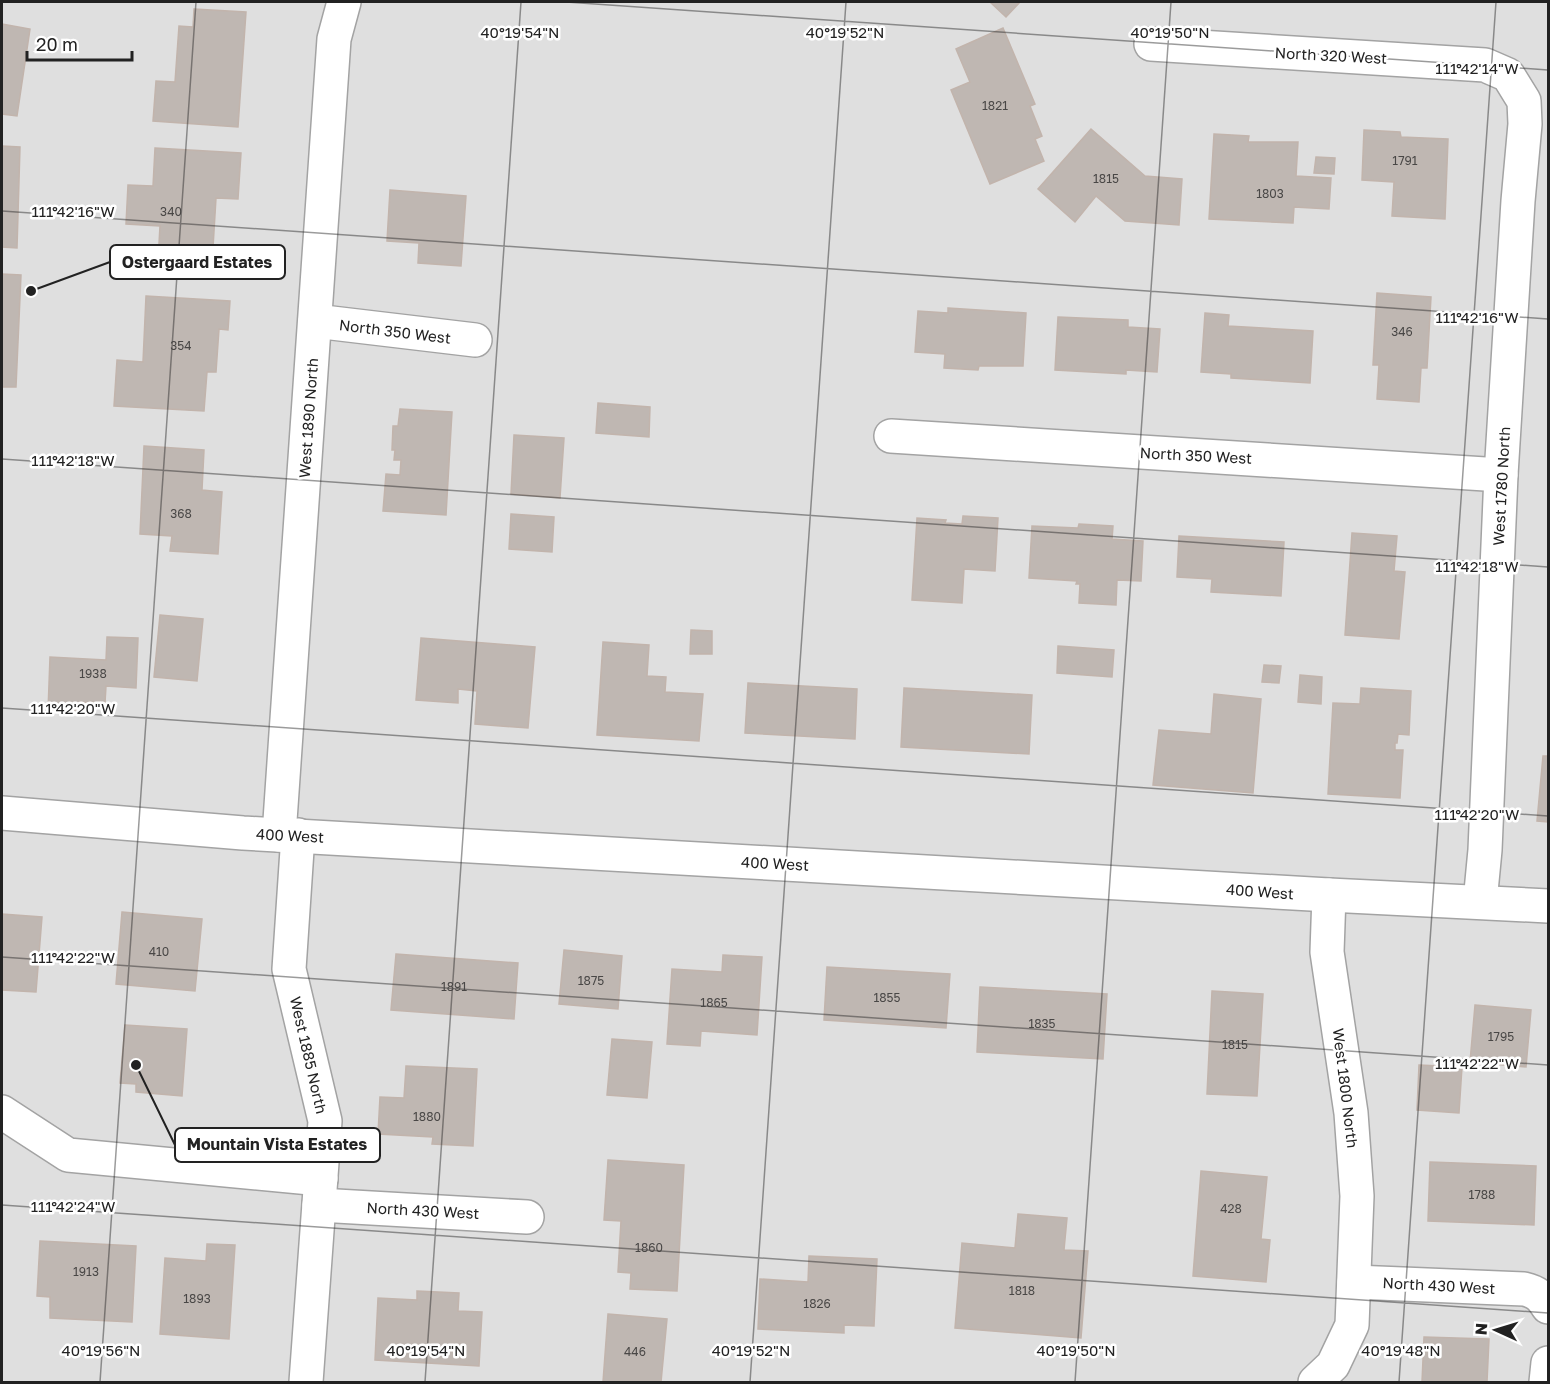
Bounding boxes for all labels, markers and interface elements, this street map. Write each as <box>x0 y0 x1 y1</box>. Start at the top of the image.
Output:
text: 40°19'54"N <box>480 23 560 41</box>
text: 40°19'52"N <box>806 23 884 41</box>
text: 40°19'50"N <box>1130 23 1210 41</box>
scale bar <box>27 24 132 62</box>
text: 20 m <box>36 33 78 55</box>
street label: North 320 West <box>1274 43 1388 67</box>
text: 111°42'14"W <box>1435 59 1519 77</box>
house number: 1821 <box>982 98 1008 113</box>
house number: 1791 <box>1392 153 1418 168</box>
house number: 1815 <box>1093 171 1119 186</box>
house number: 1803 <box>1256 186 1284 201</box>
text: 111°42'16"W <box>31 202 115 220</box>
house number: 340 <box>160 204 182 219</box>
callout: Ostergaard Estates <box>110 245 285 279</box>
text: Ostergaard Estates <box>122 252 272 272</box>
text: 111°42'16"W <box>1435 308 1519 326</box>
street label: North 350 West <box>338 315 452 347</box>
house number: 346 <box>1391 324 1413 339</box>
house number: 354 <box>170 338 192 353</box>
street label: West 1890 North <box>295 357 321 479</box>
street label: West 1780 North <box>1489 426 1513 546</box>
street label: North 350 West <box>1139 443 1253 467</box>
text: 111°42'18"W <box>31 451 115 469</box>
house number: 368 <box>170 506 192 521</box>
text: 111°42'18"W <box>1435 557 1519 575</box>
house number: 1938 <box>79 666 107 681</box>
text: 111°42'20"W <box>31 699 115 717</box>
text: 111°42'20"W <box>1435 805 1519 823</box>
street label: 400 West <box>256 824 324 846</box>
street label: 400 West <box>741 852 809 874</box>
street label: 400 West <box>1225 880 1295 902</box>
house number: 410 <box>149 944 169 959</box>
text: 111°42'22"W <box>31 948 115 966</box>
house number: 1875 <box>578 973 604 988</box>
house number: 1891 <box>441 979 467 994</box>
house number: 1855 <box>873 990 901 1005</box>
street label: West 1885 North <box>287 995 331 1115</box>
house number: 1865 <box>700 995 728 1010</box>
house number: 1835 <box>1028 1016 1056 1031</box>
street label: West 1800 North <box>1330 1027 1362 1149</box>
house number: 1795 <box>1488 1029 1514 1044</box>
house number: 1815 <box>1222 1037 1248 1052</box>
text: 111°42'22"W <box>1435 1054 1519 1072</box>
house number: 1880 <box>413 1109 441 1124</box>
callout: Mountain Vista Estates <box>175 1128 380 1162</box>
text: Mountain Vista Estates <box>187 1134 367 1154</box>
house number: 1788 <box>1469 1187 1495 1202</box>
text: 111°42'24"W <box>31 1197 115 1215</box>
street label: North 430 West <box>366 1198 480 1222</box>
house number: 428 <box>1220 1201 1242 1216</box>
house number: 1860 <box>635 1240 663 1255</box>
house number: 1913 <box>73 1264 99 1279</box>
street label: North 430 West <box>1382 1273 1496 1297</box>
house number: 1818 <box>1009 1283 1035 1298</box>
house number: 1893 <box>183 1291 211 1306</box>
house number: 1826 <box>803 1296 831 1311</box>
north arrow <box>1466 1300 1526 1360</box>
text: N <box>1471 1322 1491 1336</box>
text: 40°19'56"N <box>62 1341 140 1359</box>
text: 40°19'54"N <box>386 1341 466 1359</box>
text: 40°19'52"N <box>712 1341 790 1359</box>
text: 40°19'50"N <box>1036 1341 1116 1359</box>
text: 40°19'48"N <box>1361 1341 1441 1359</box>
house number: 446 <box>624 1344 646 1359</box>

